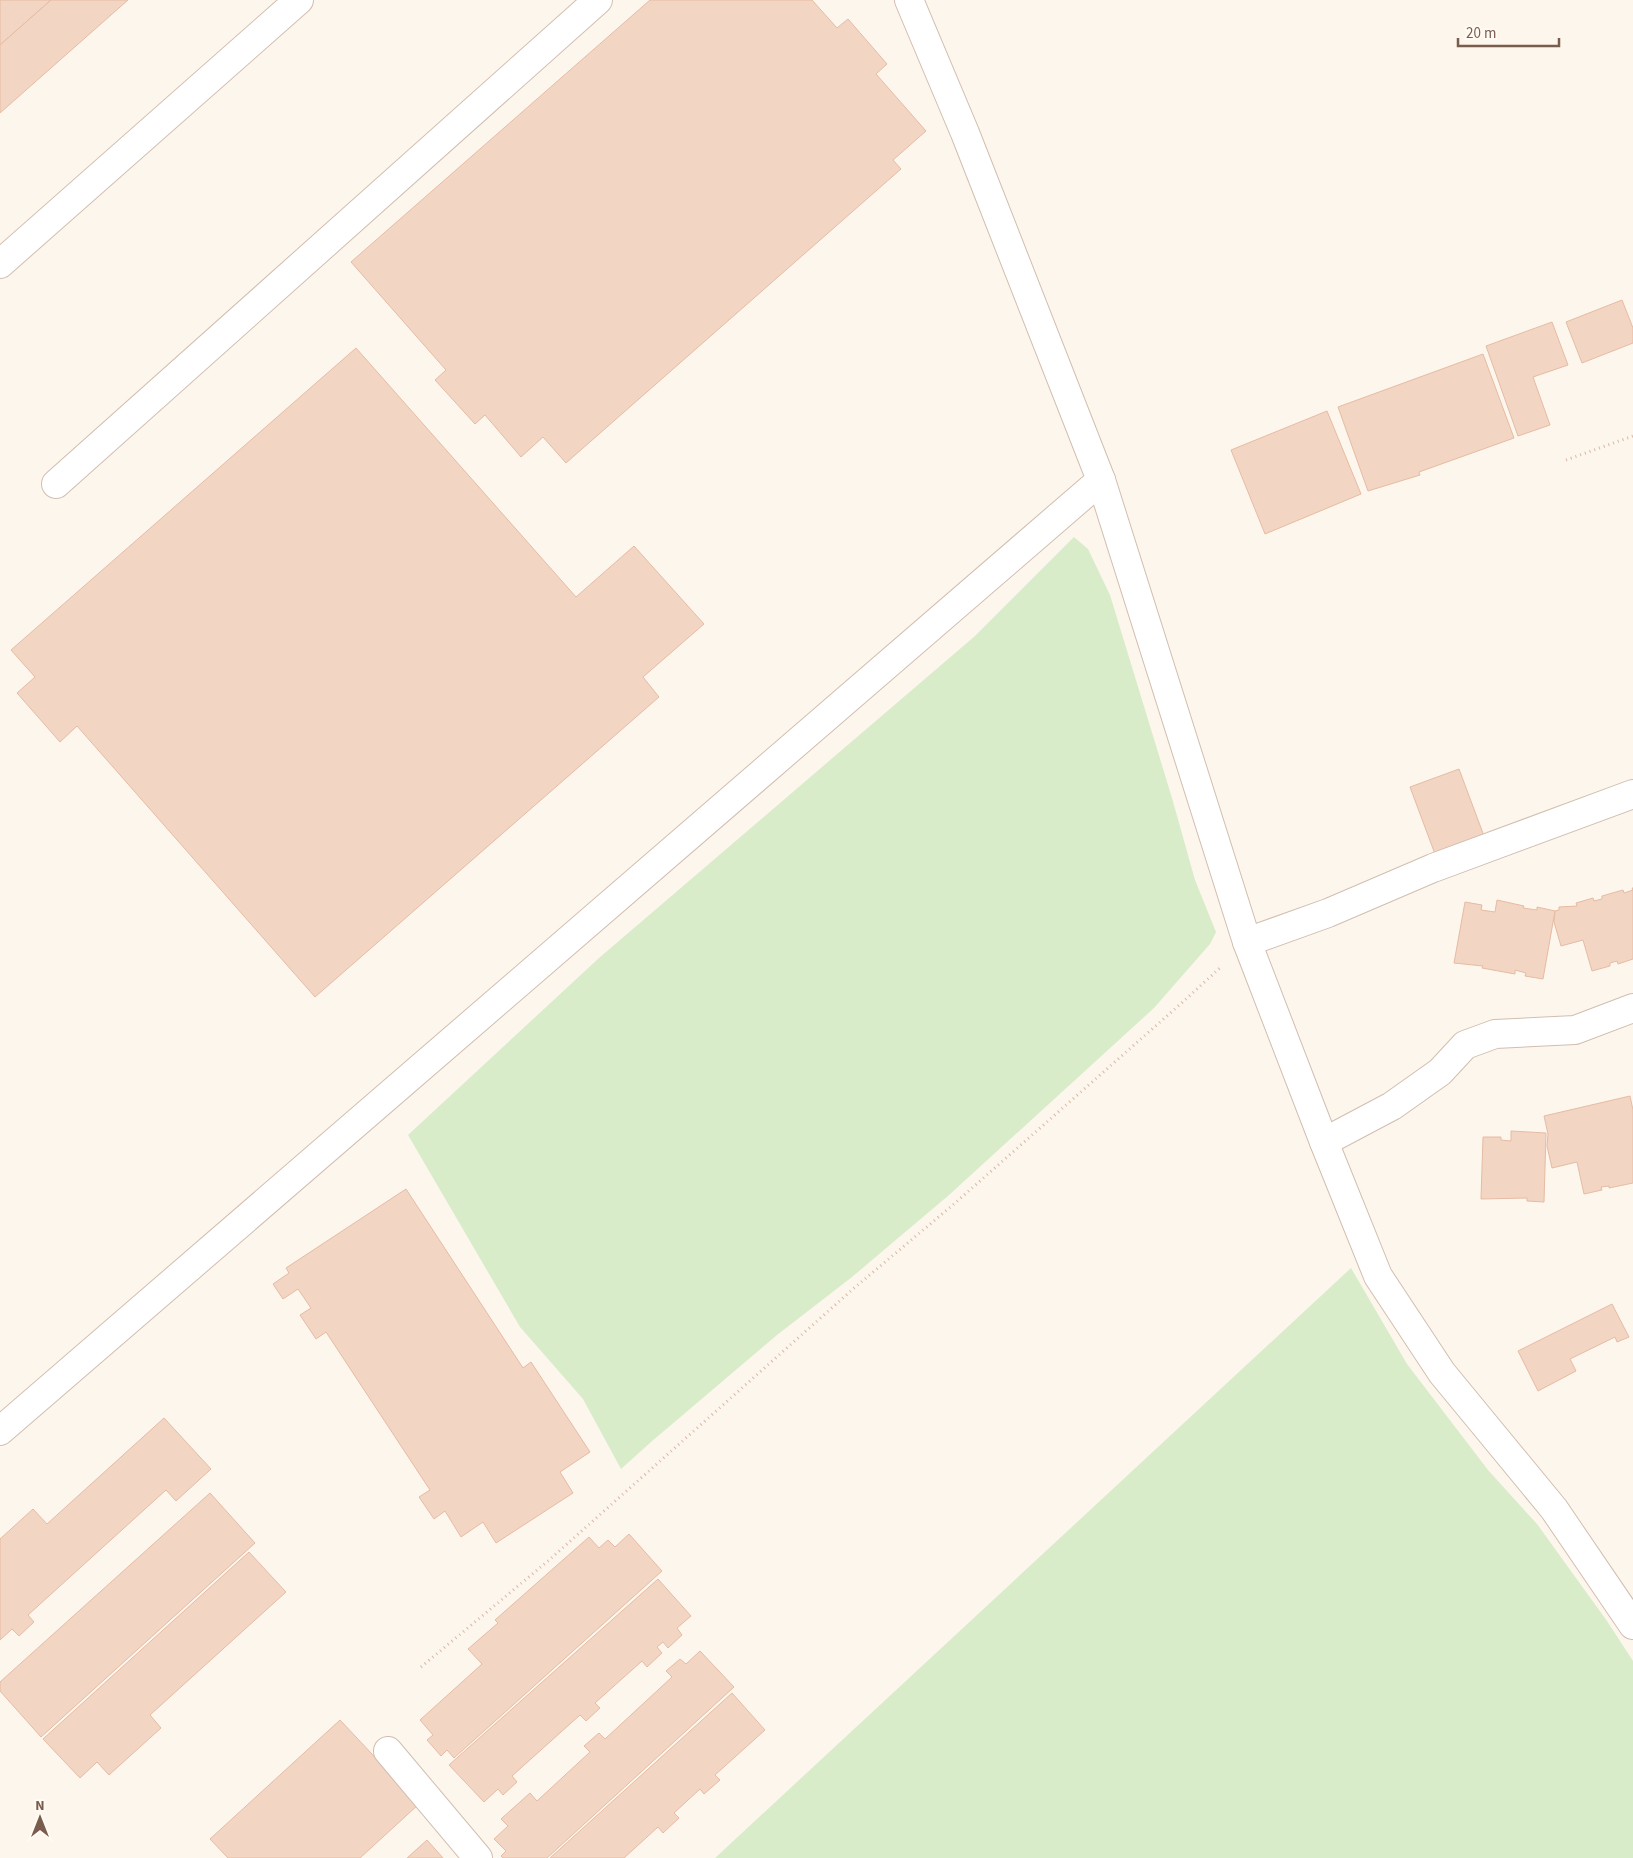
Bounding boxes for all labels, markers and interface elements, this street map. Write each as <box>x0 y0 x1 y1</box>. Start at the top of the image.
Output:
scale bar <box>1458 15 1559 47</box>
text: 20 m <box>1466 23 1496 44</box>
north arrow <box>15 1793 65 1843</box>
text: N <box>35 1796 45 1816</box>

